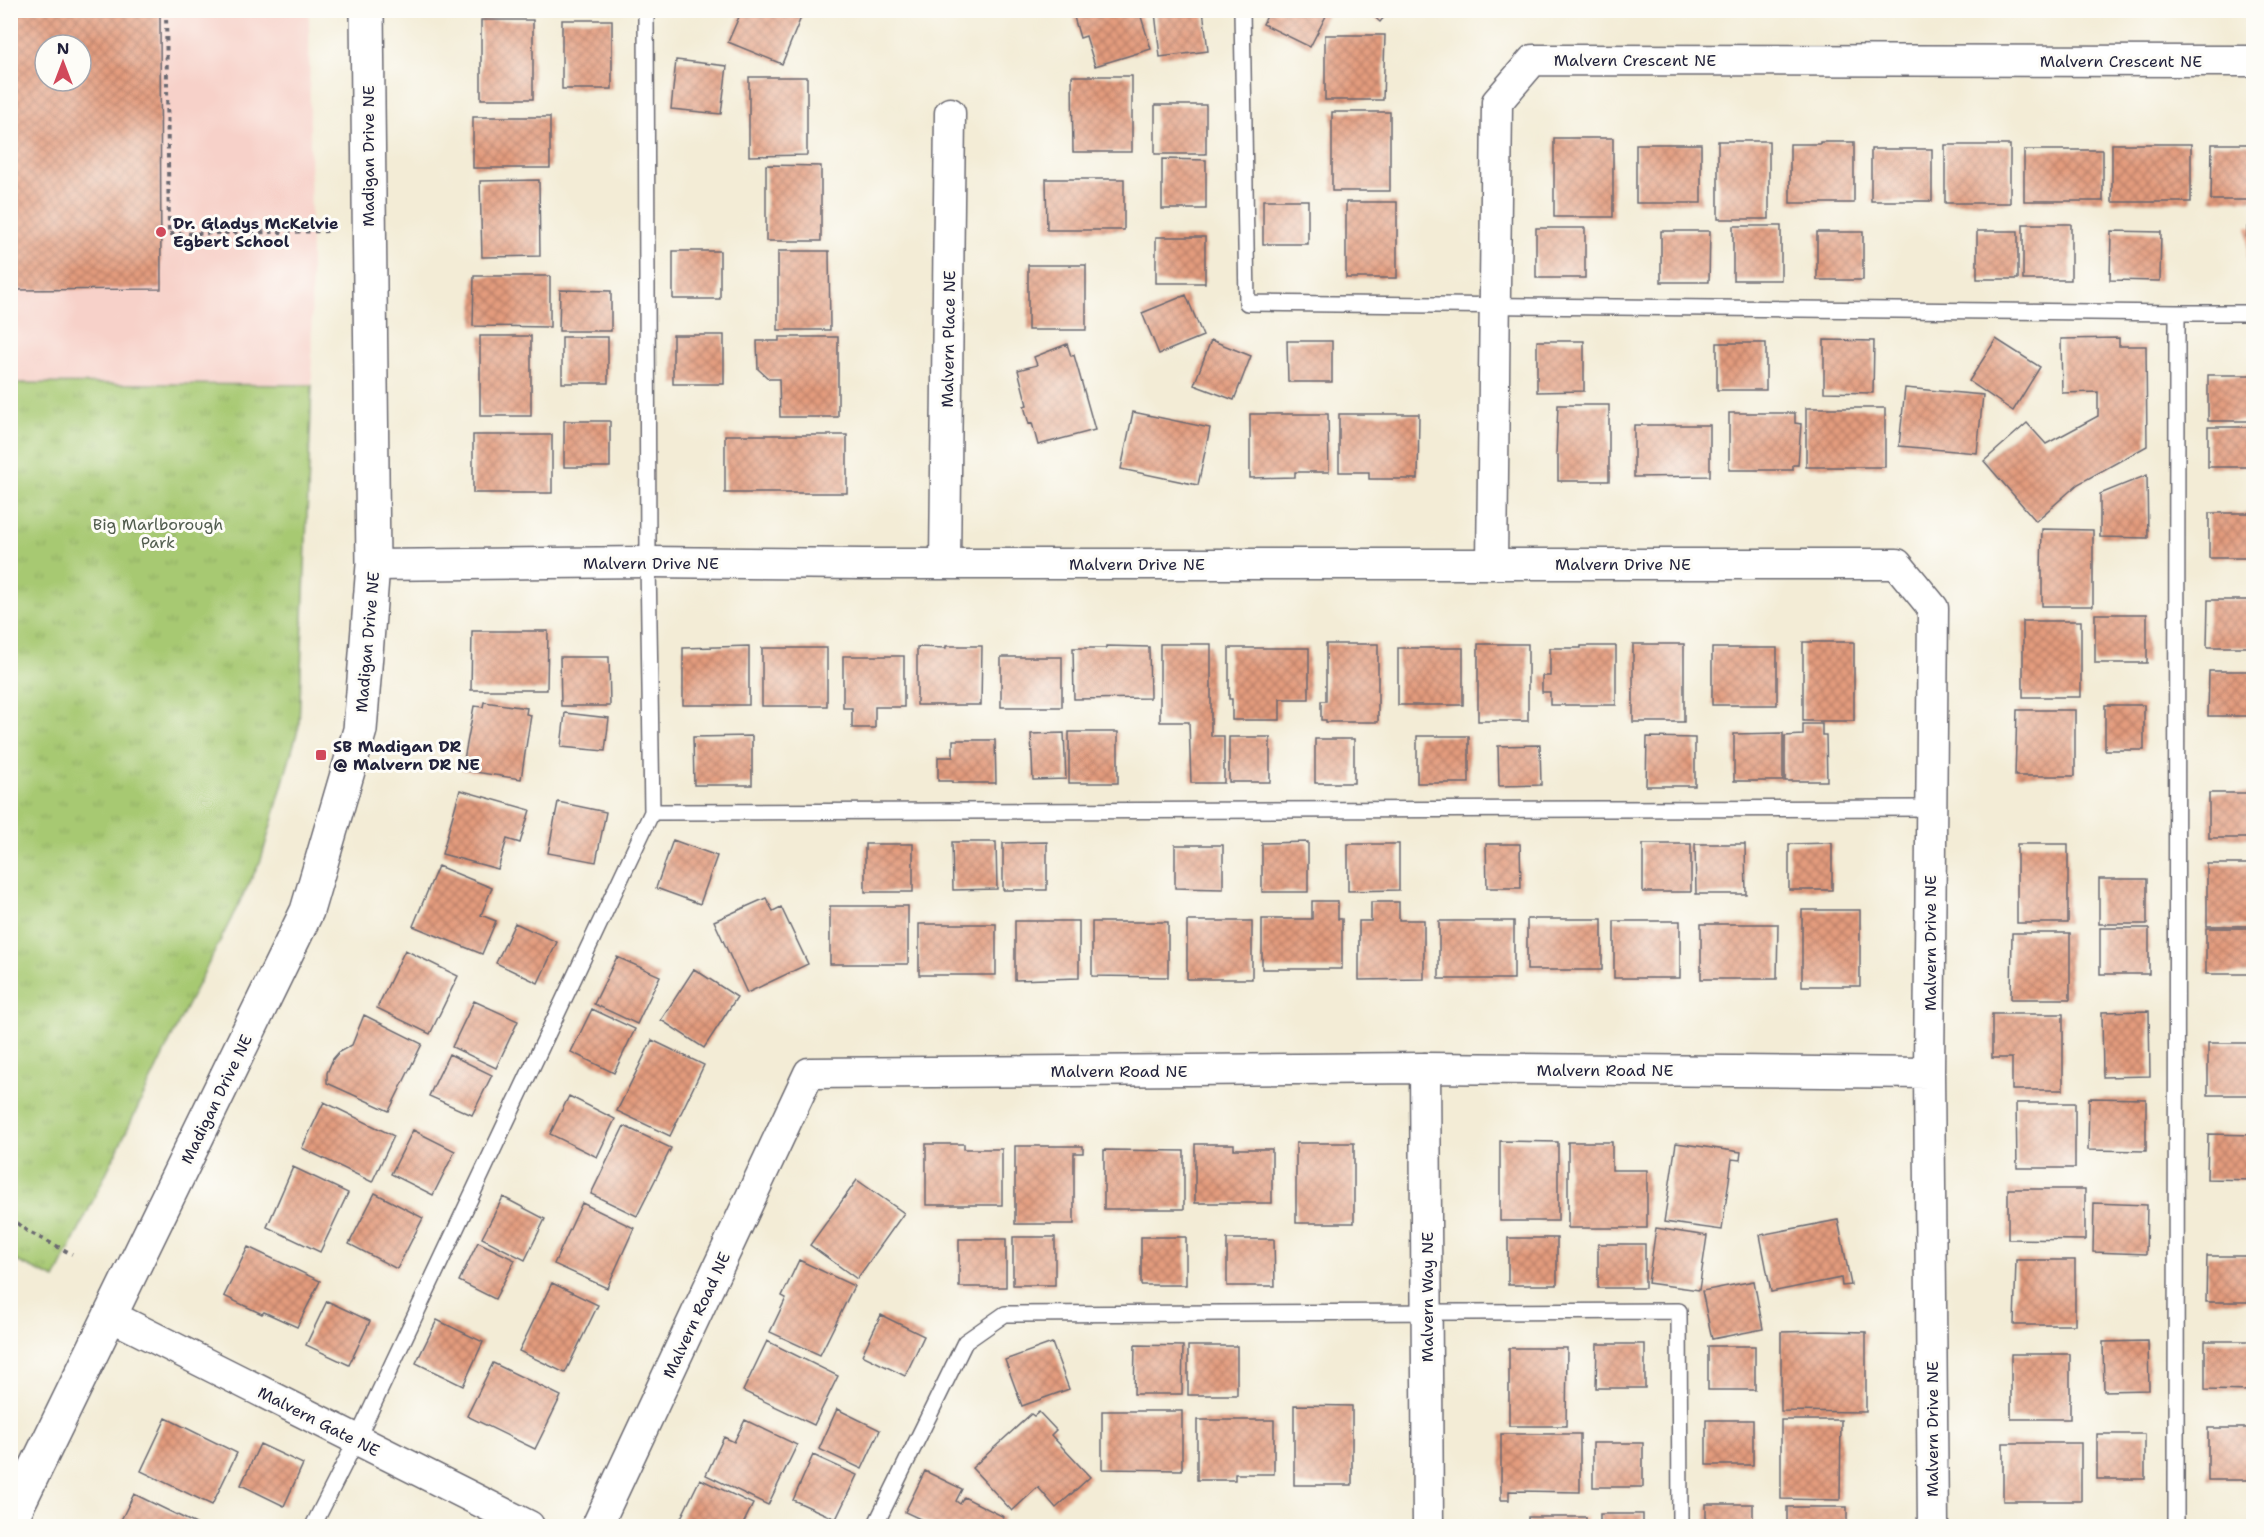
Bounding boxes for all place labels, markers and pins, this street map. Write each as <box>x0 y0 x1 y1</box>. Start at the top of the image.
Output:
place label: Dr. Gladys McKelvie Egbert School <box>173 213 339 252</box>
marker: Dr. Gladys McKelvie Egbert School <box>154 225 168 239</box>
place label: SB Madigan DR @ Malvern DR NE <box>333 736 480 775</box>
marker: SB Madigan DR @ Malvern DR NE <box>314 748 328 762</box>

